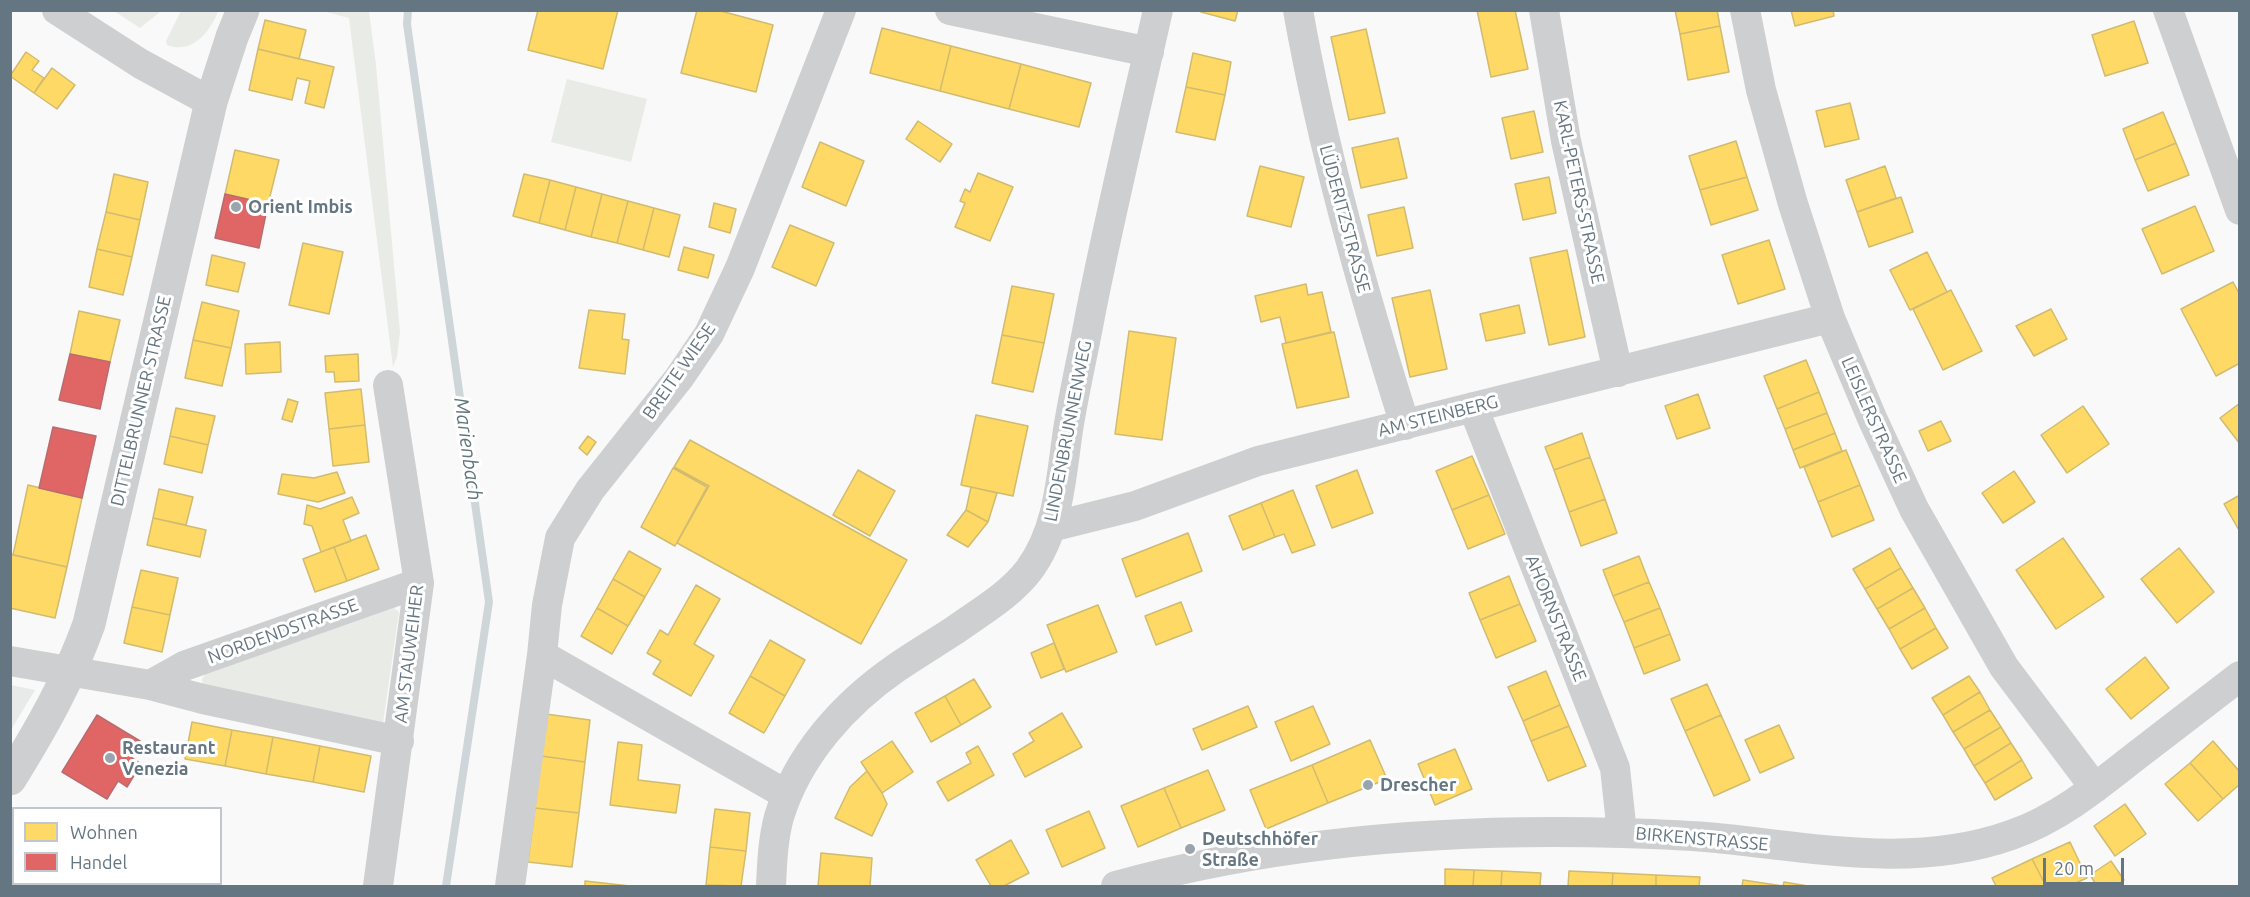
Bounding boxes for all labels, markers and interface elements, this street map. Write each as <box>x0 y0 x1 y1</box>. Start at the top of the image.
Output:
street label: KARL-PETERS-STRASSE <box>1549 98 1609 286</box>
street label: LÜDERITZSTRASSE <box>1315 143 1375 295</box>
place label: Orient Imbis <box>248 196 353 218</box>
marker: Orient Imbis <box>229 200 243 214</box>
street label: DITTELBRUNNER STRASSE <box>106 294 176 508</box>
street label: BREITE WIESE <box>638 319 720 423</box>
street label: LINDENBRUNNENWEG <box>1040 338 1096 524</box>
street label: LEISLERSTRASSE <box>1836 354 1912 486</box>
street label: AM STEINBERG <box>1376 391 1500 441</box>
water label: Marienbach <box>449 396 487 502</box>
street label: AHORNSTRASSE <box>1521 552 1591 684</box>
street label: AM STAUWEIHER <box>390 584 428 724</box>
street label: NORDENDSTRASSE <box>205 594 361 668</box>
place label: Restaurant Venezia <box>122 737 215 780</box>
marker: Restaurant Venezia <box>103 751 117 765</box>
place label: Drescher <box>1380 774 1456 796</box>
marker: Drescher <box>1361 778 1375 792</box>
legend <box>12 807 222 885</box>
text: Wohnen <box>70 822 138 842</box>
street label: BIRKENSTRASSE <box>1635 822 1769 856</box>
place label: Deutschhöfer Straße <box>1202 828 1318 870</box>
marker: Deutschhöfer Straße <box>1183 842 1197 856</box>
scale bar <box>2046 846 2127 884</box>
text: Handel <box>70 852 127 872</box>
text: 20 m <box>2054 858 2094 878</box>

